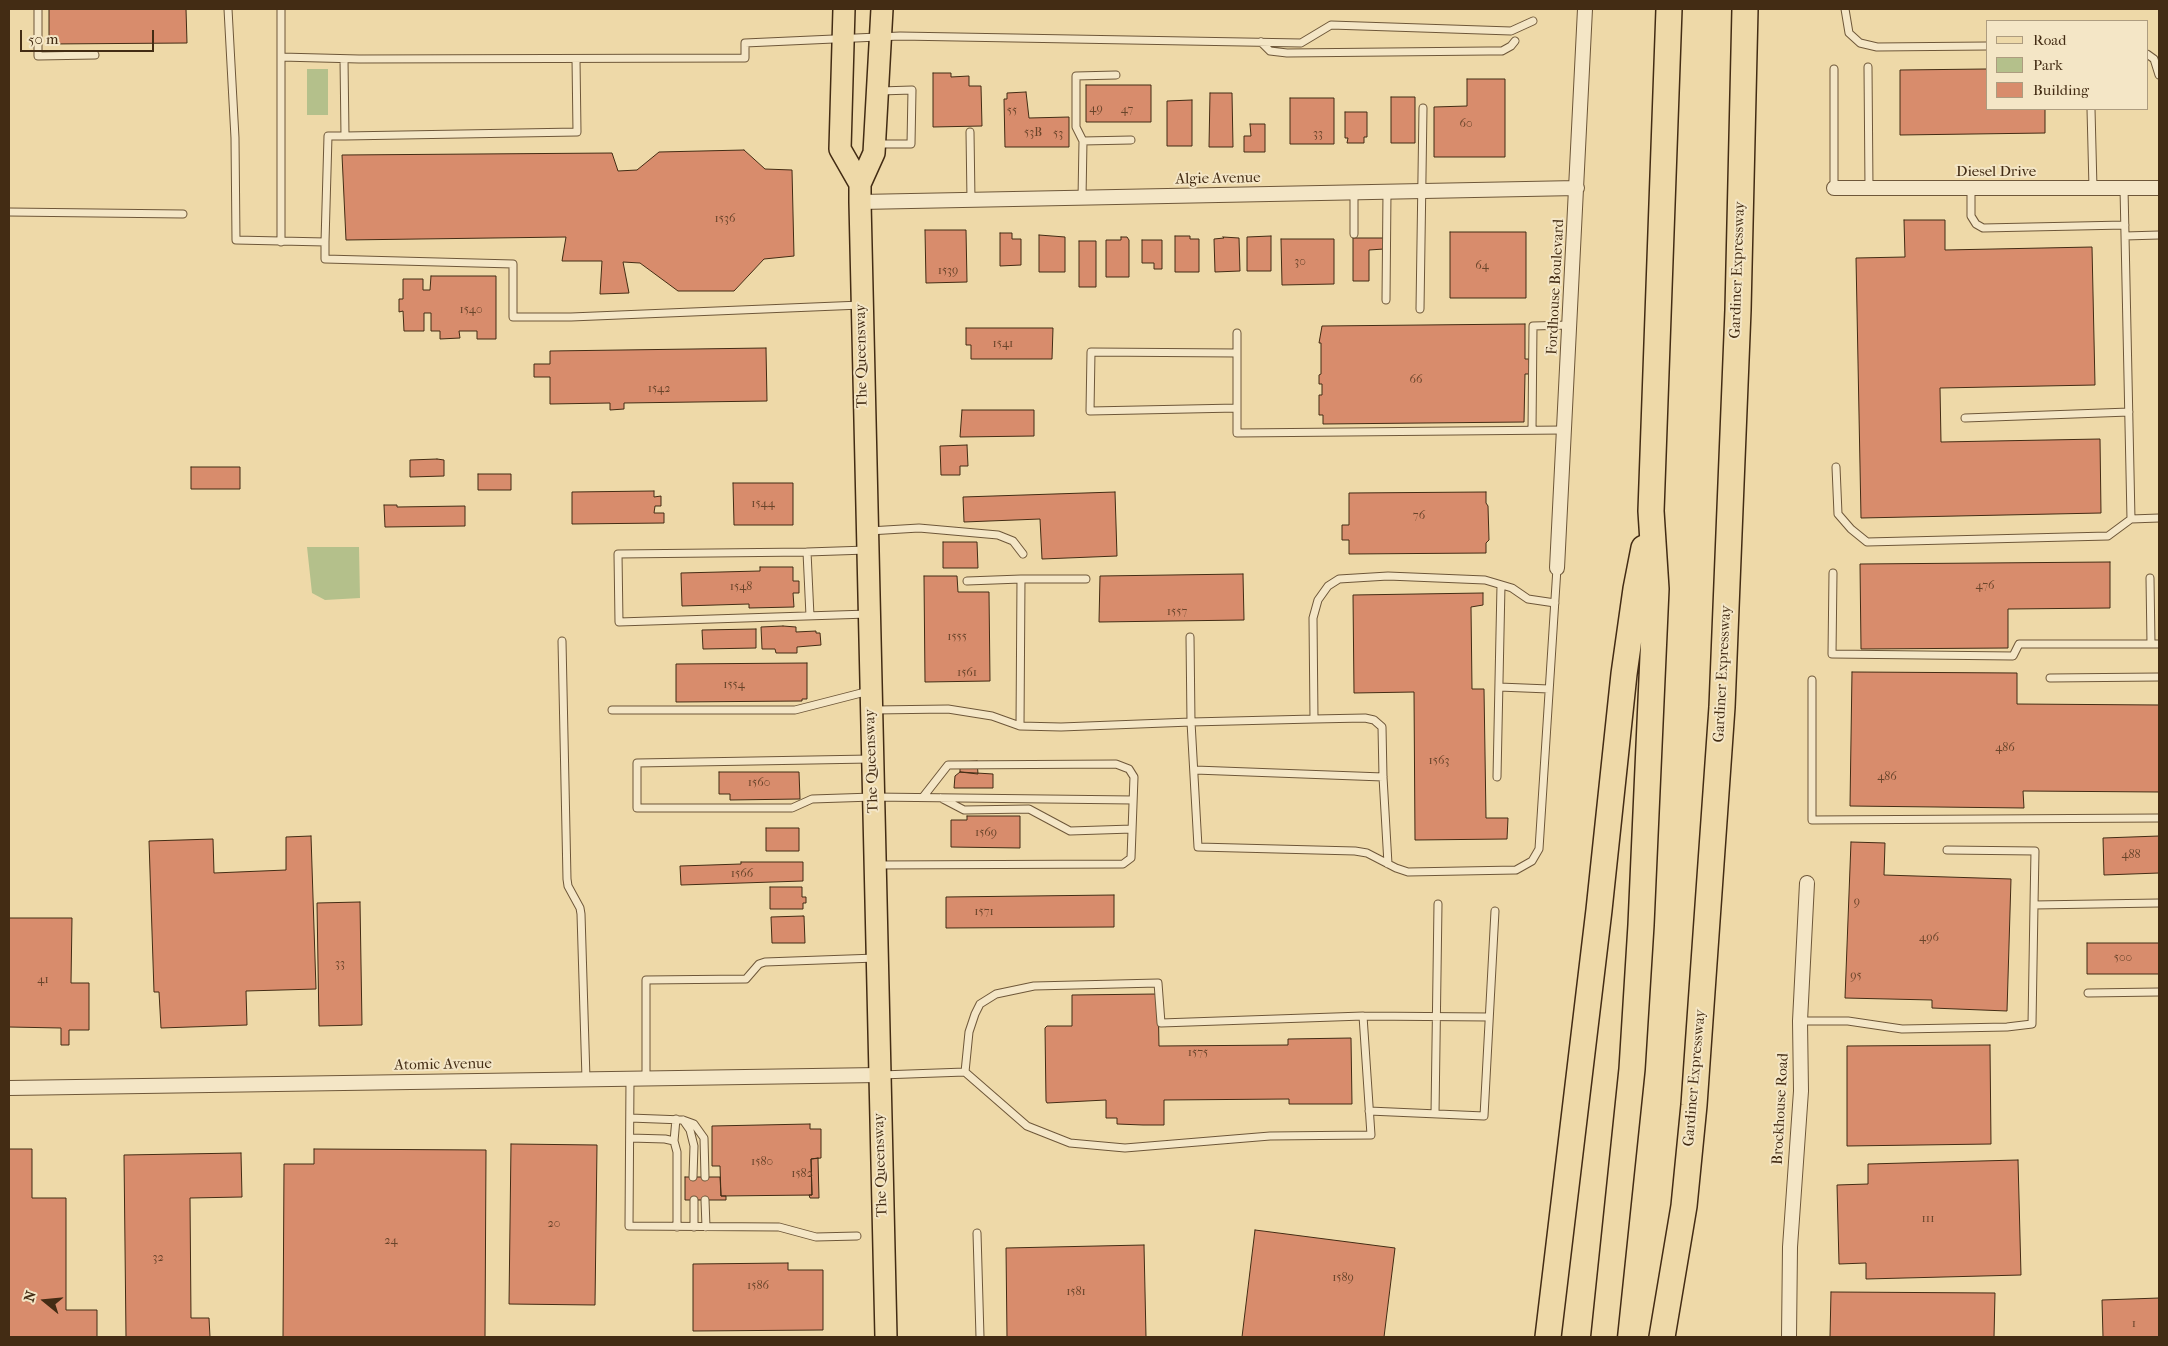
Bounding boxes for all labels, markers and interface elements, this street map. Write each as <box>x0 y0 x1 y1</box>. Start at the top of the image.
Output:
scale bar <box>22 20 156 52</box>
legend <box>1986 20 2148 110</box>
text: 50 m <box>28 30 58 48</box>
text: Road <box>2033 31 2066 49</box>
text: Park <box>2033 56 2063 74</box>
text: Building <box>2033 81 2089 99</box>
house number: 49 <box>1089 102 1103 116</box>
house number: 47 <box>1121 103 1133 117</box>
house number: 55 <box>1007 104 1017 118</box>
house number: 60 <box>1459 117 1473 131</box>
house number: 53B <box>1024 126 1042 140</box>
house number: 53 <box>1053 127 1063 141</box>
house number: 33 <box>1313 127 1323 141</box>
street label: Diesel Drive <box>1956 163 2036 181</box>
street label: Algie Avenue <box>1175 169 1261 189</box>
street label: Gardiner Expressway <box>1727 201 1749 339</box>
house number: 1536 <box>715 212 735 226</box>
street label: Fordhouse Boulevard <box>1543 219 1569 355</box>
house number: 30 <box>1294 255 1306 269</box>
house number: 64 <box>1475 259 1489 273</box>
house number: 1539 <box>938 264 958 278</box>
house number: 1540 <box>459 303 483 317</box>
street label: The Queensway <box>852 304 872 408</box>
house number: 1541 <box>993 337 1013 351</box>
house number: 66 <box>1410 373 1422 387</box>
house number: 1542 <box>648 382 670 396</box>
house number: 1544 <box>751 497 775 511</box>
house number: 76 <box>1413 509 1425 523</box>
house number: 476 <box>1975 579 1995 593</box>
house number: 1548 <box>730 580 752 594</box>
house number: 1557 <box>1167 605 1187 619</box>
street label: Gardiner Expressway <box>1710 605 1736 743</box>
house number: 1555 <box>947 630 967 644</box>
house number: 1561 <box>957 666 977 680</box>
house number: 1554 <box>723 678 745 692</box>
street label: The Queensway <box>861 709 883 813</box>
house number: 486 <box>1995 741 2015 755</box>
house number: 1563 <box>1429 754 1449 768</box>
house number: 486 <box>1877 770 1897 784</box>
house number: 1560 <box>748 776 770 790</box>
house number: 1569 <box>975 826 997 840</box>
house number: 488 <box>2121 848 2141 862</box>
house number: 1566 <box>731 867 753 881</box>
house number: 9 <box>1854 895 1860 909</box>
house number: 1571 <box>974 905 994 919</box>
house number: 496 <box>1919 931 1939 945</box>
house number: 500 <box>2114 951 2132 965</box>
house number: 33 <box>335 957 345 971</box>
house number: 95 <box>1850 969 1862 983</box>
house number: 41 <box>37 973 49 987</box>
street label: Gardiner Expressway <box>1680 1009 1710 1147</box>
house number: 1575 <box>1188 1046 1208 1060</box>
street label: Brockhouse Road <box>1769 1053 1793 1165</box>
street label: Atomic Avenue <box>394 1055 492 1075</box>
street label: The Queensway <box>870 1113 892 1217</box>
house number: 1580 <box>751 1155 773 1169</box>
house number: 1582 <box>791 1167 813 1181</box>
house number: 111 <box>1922 1212 1934 1226</box>
house number: 20 <box>548 1217 560 1231</box>
house number: 24 <box>384 1234 398 1248</box>
house number: 32 <box>152 1251 164 1265</box>
house number: 1589 <box>1332 1271 1354 1285</box>
north arrow <box>20 1276 70 1326</box>
house number: 1586 <box>747 1279 769 1293</box>
house number: 1581 <box>1066 1285 1086 1299</box>
text: N <box>20 1289 40 1304</box>
house number: 1 <box>2132 1317 2136 1331</box>

